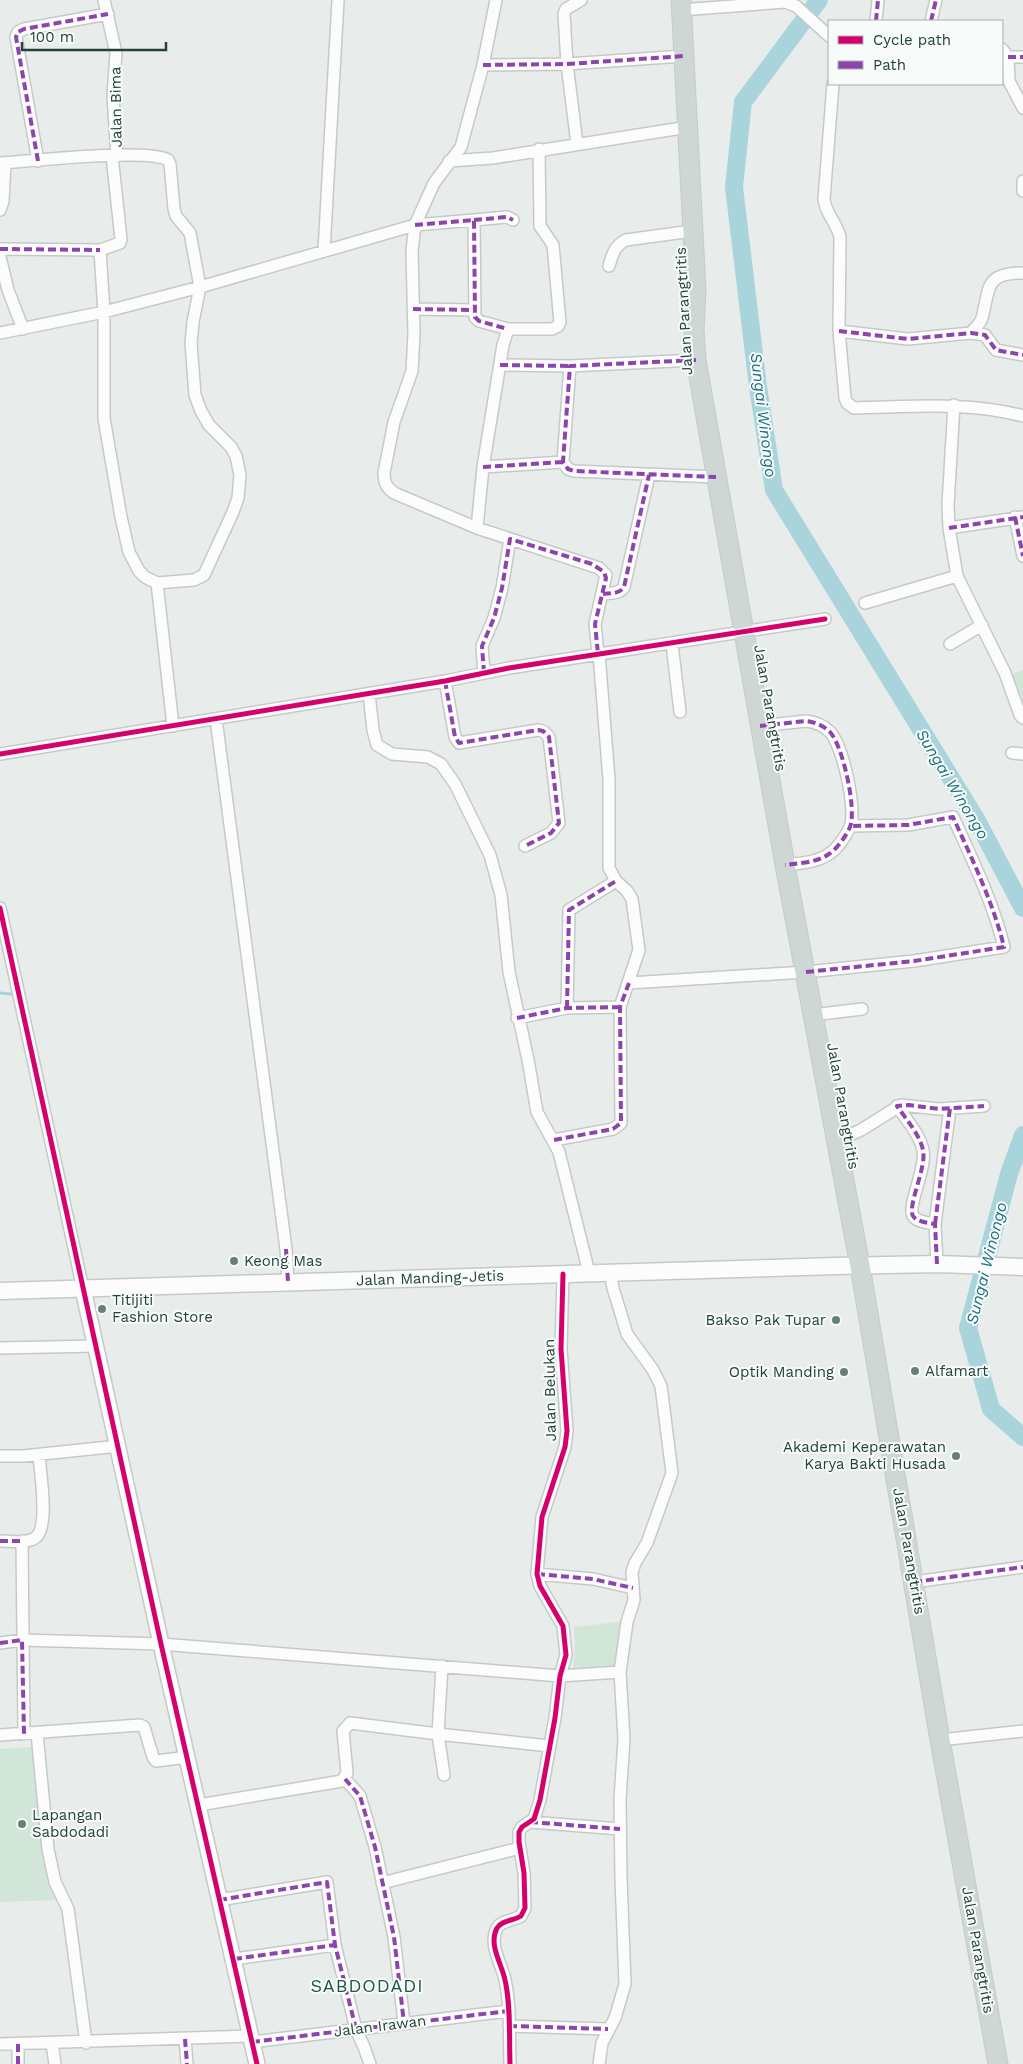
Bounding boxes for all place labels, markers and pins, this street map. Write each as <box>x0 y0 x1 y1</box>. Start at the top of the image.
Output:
place label: Keong Mas <box>244 1252 322 1270</box>
marker: Keong Mas <box>228 1255 240 1267</box>
place label: Titijiti Fashion Store <box>112 1291 213 1326</box>
marker: Titijiti Fashion Store <box>96 1303 108 1315</box>
place label: Bakso Pak Tupar <box>705 1311 826 1329</box>
marker: Bakso Pak Tupar <box>830 1314 842 1326</box>
place label: Alfamart <box>925 1362 989 1380</box>
place label: Optik Manding <box>729 1363 834 1381</box>
marker: Alfamart <box>909 1365 921 1377</box>
marker: Optik Manding <box>838 1366 850 1378</box>
place label: Akademi Keperawatan Karya Bakti Husada <box>783 1438 946 1473</box>
marker: Akademi Keperawatan Karya Bakti Husada <box>950 1450 962 1462</box>
place label: Lapangan Sabdodadi <box>32 1806 109 1841</box>
marker: Lapangan Sabdodadi <box>16 1818 28 1830</box>

